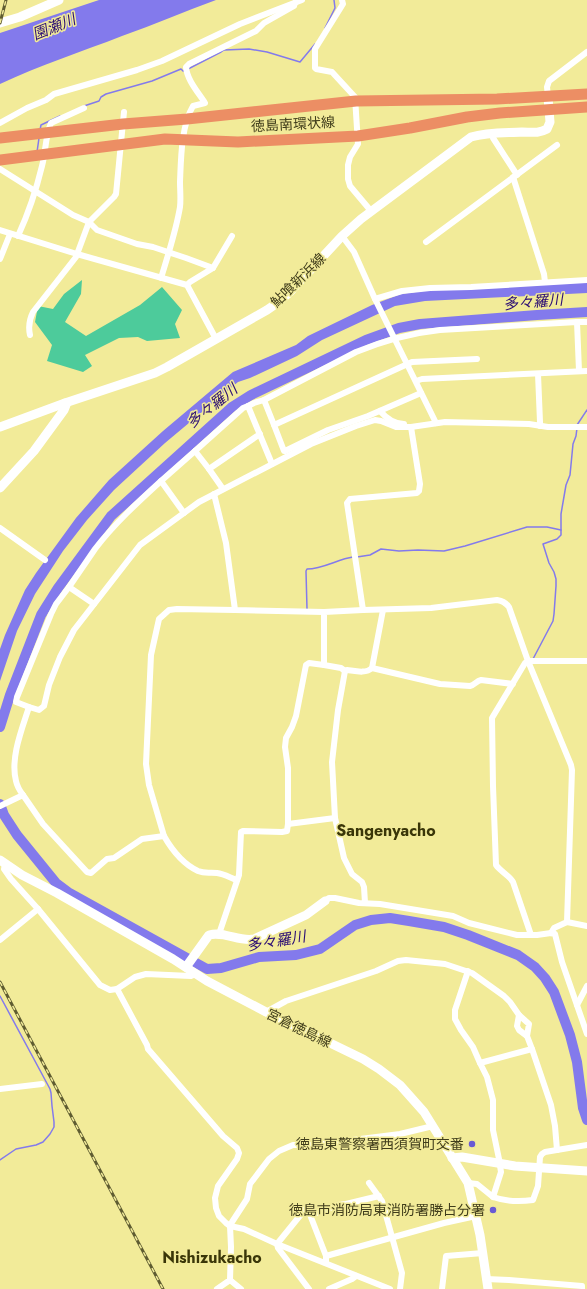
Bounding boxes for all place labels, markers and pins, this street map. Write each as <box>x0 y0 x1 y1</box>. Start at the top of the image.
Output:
place label: 徳島東警察署西須賀町交番 <box>296 1134 464 1154</box>
marker: 徳島東警察署西須賀町交番 <box>467 1139 477 1149</box>
place label: 徳島市消防局東消防署勝占分署 <box>289 1200 485 1220</box>
marker: 徳島市消防局東消防署勝占分署 <box>488 1205 498 1215</box>

